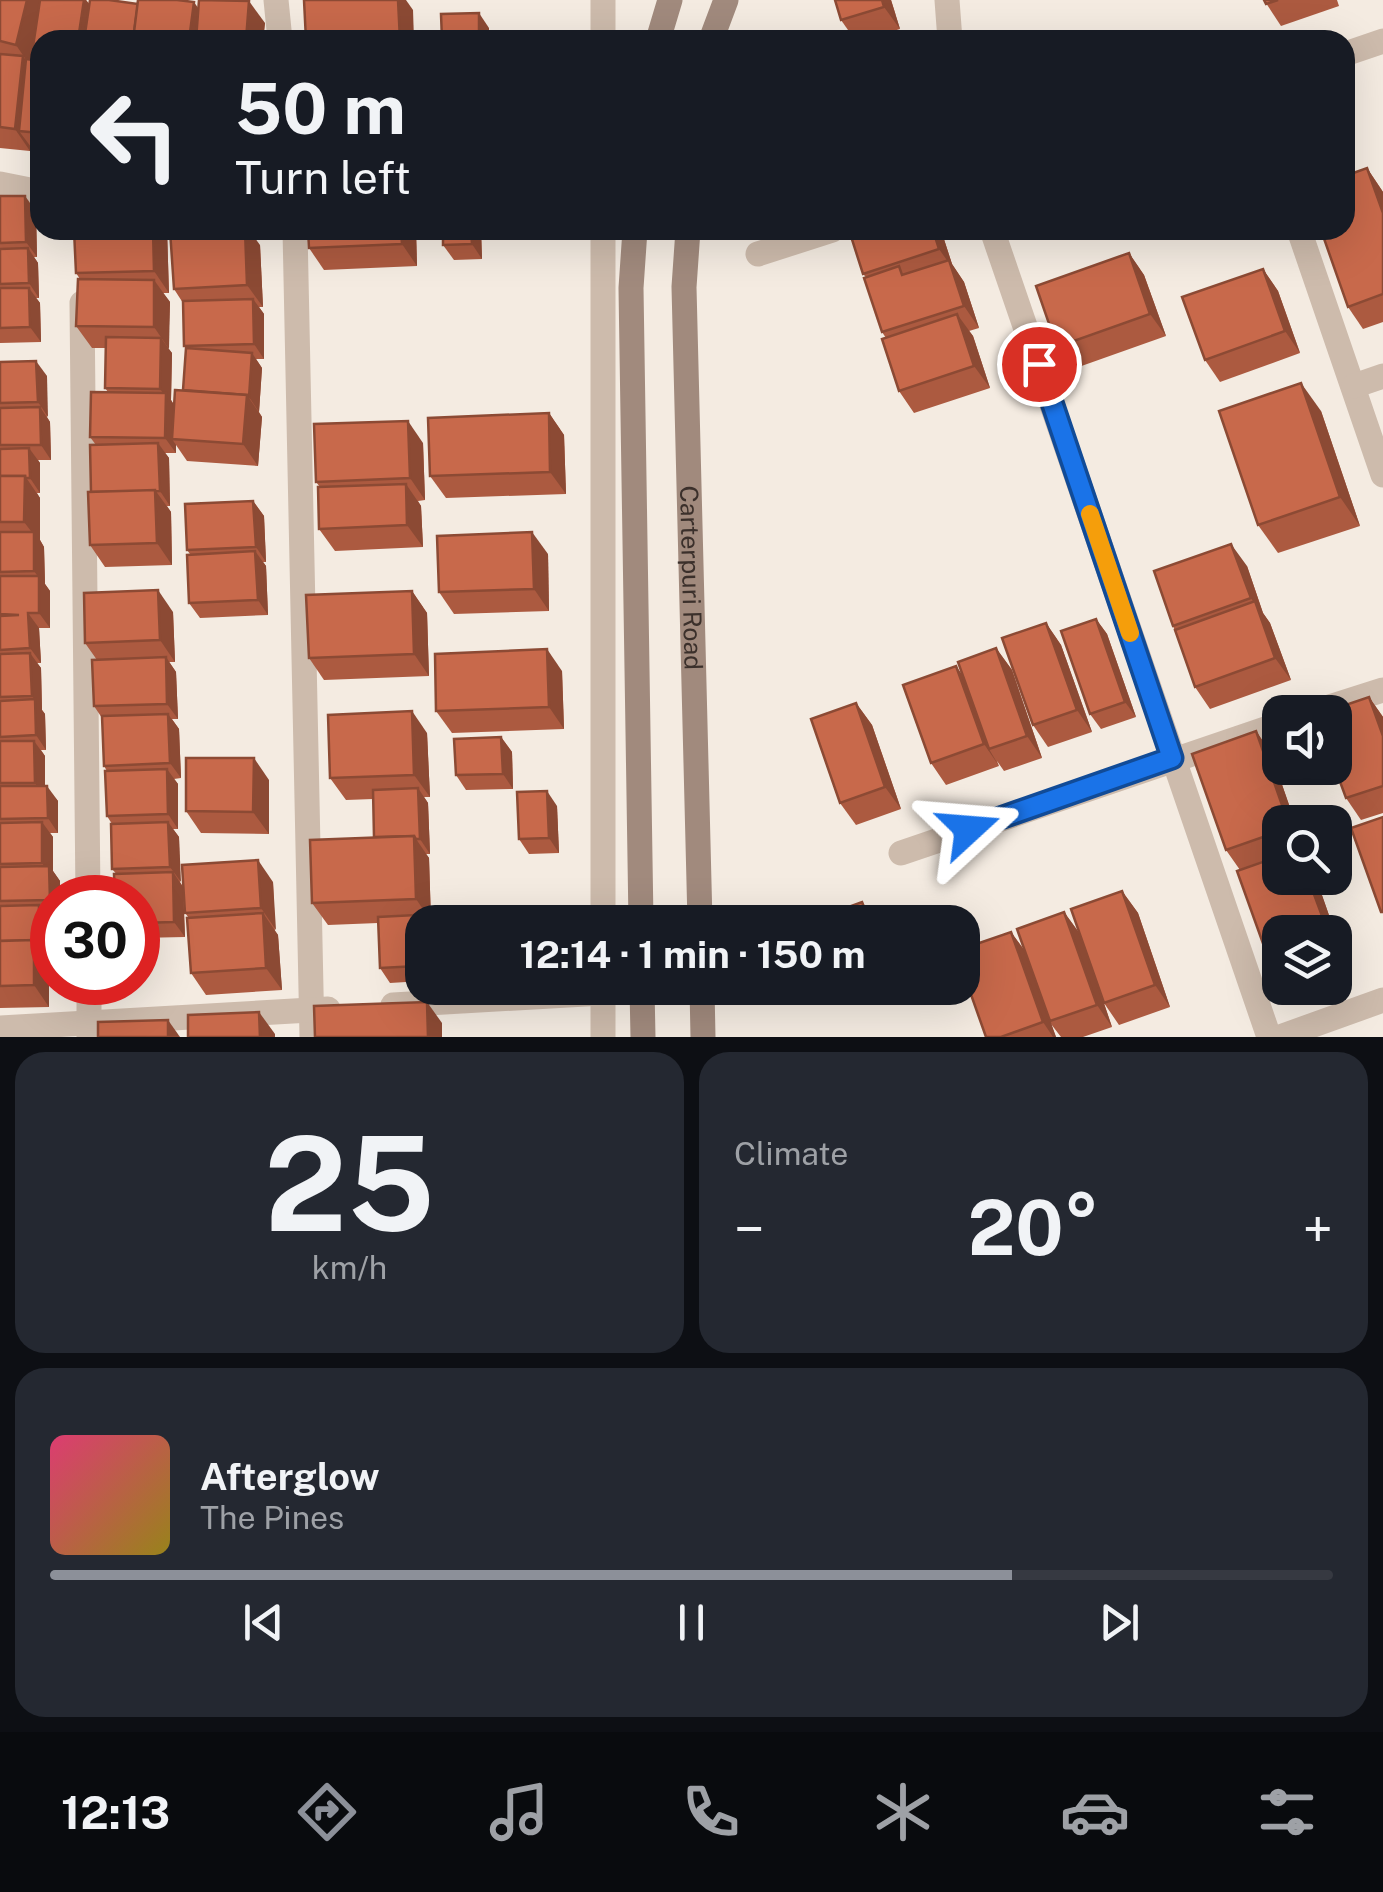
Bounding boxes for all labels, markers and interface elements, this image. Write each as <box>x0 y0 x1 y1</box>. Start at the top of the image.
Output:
text: 50 m <box>235 67 406 150</box>
icon: left <box>70 70 200 200</box>
text: Turn left <box>235 151 411 204</box>
pin <box>997 322 1082 407</box>
icon: arrive <box>1012 337 1067 392</box>
street label: Carterpuri Road <box>674 485 709 670</box>
map controls <box>1262 695 1352 1005</box>
button: sound <box>1262 695 1352 785</box>
position arrow <box>917 777 1021 881</box>
button: search <box>1262 805 1352 895</box>
speed limit sign: 30 <box>30 875 160 1005</box>
button: layers <box>1262 915 1352 1005</box>
text: 12:14 · 1 min · 150 m <box>519 932 866 977</box>
text: 25 <box>264 1108 435 1260</box>
text: Climate <box>734 1135 848 1172</box>
text: 20° <box>968 1184 1099 1272</box>
text: − <box>734 1197 765 1261</box>
text: + <box>1302 1197 1333 1261</box>
text: km/h <box>312 1249 387 1286</box>
text: Afterglow <box>200 1454 380 1499</box>
text: The Pines <box>200 1499 344 1536</box>
icon: previous <box>236 1595 291 1650</box>
icon: pause <box>664 1595 719 1650</box>
icon: next <box>1092 1595 1147 1650</box>
icon: directions <box>292 1777 362 1847</box>
icon: music <box>484 1777 554 1847</box>
icon: phone <box>676 1777 746 1847</box>
icon: climate <box>868 1777 938 1847</box>
icon: car <box>1060 1777 1130 1847</box>
icon: filters <box>1252 1777 1322 1847</box>
text: 12:13 <box>61 1786 170 1839</box>

